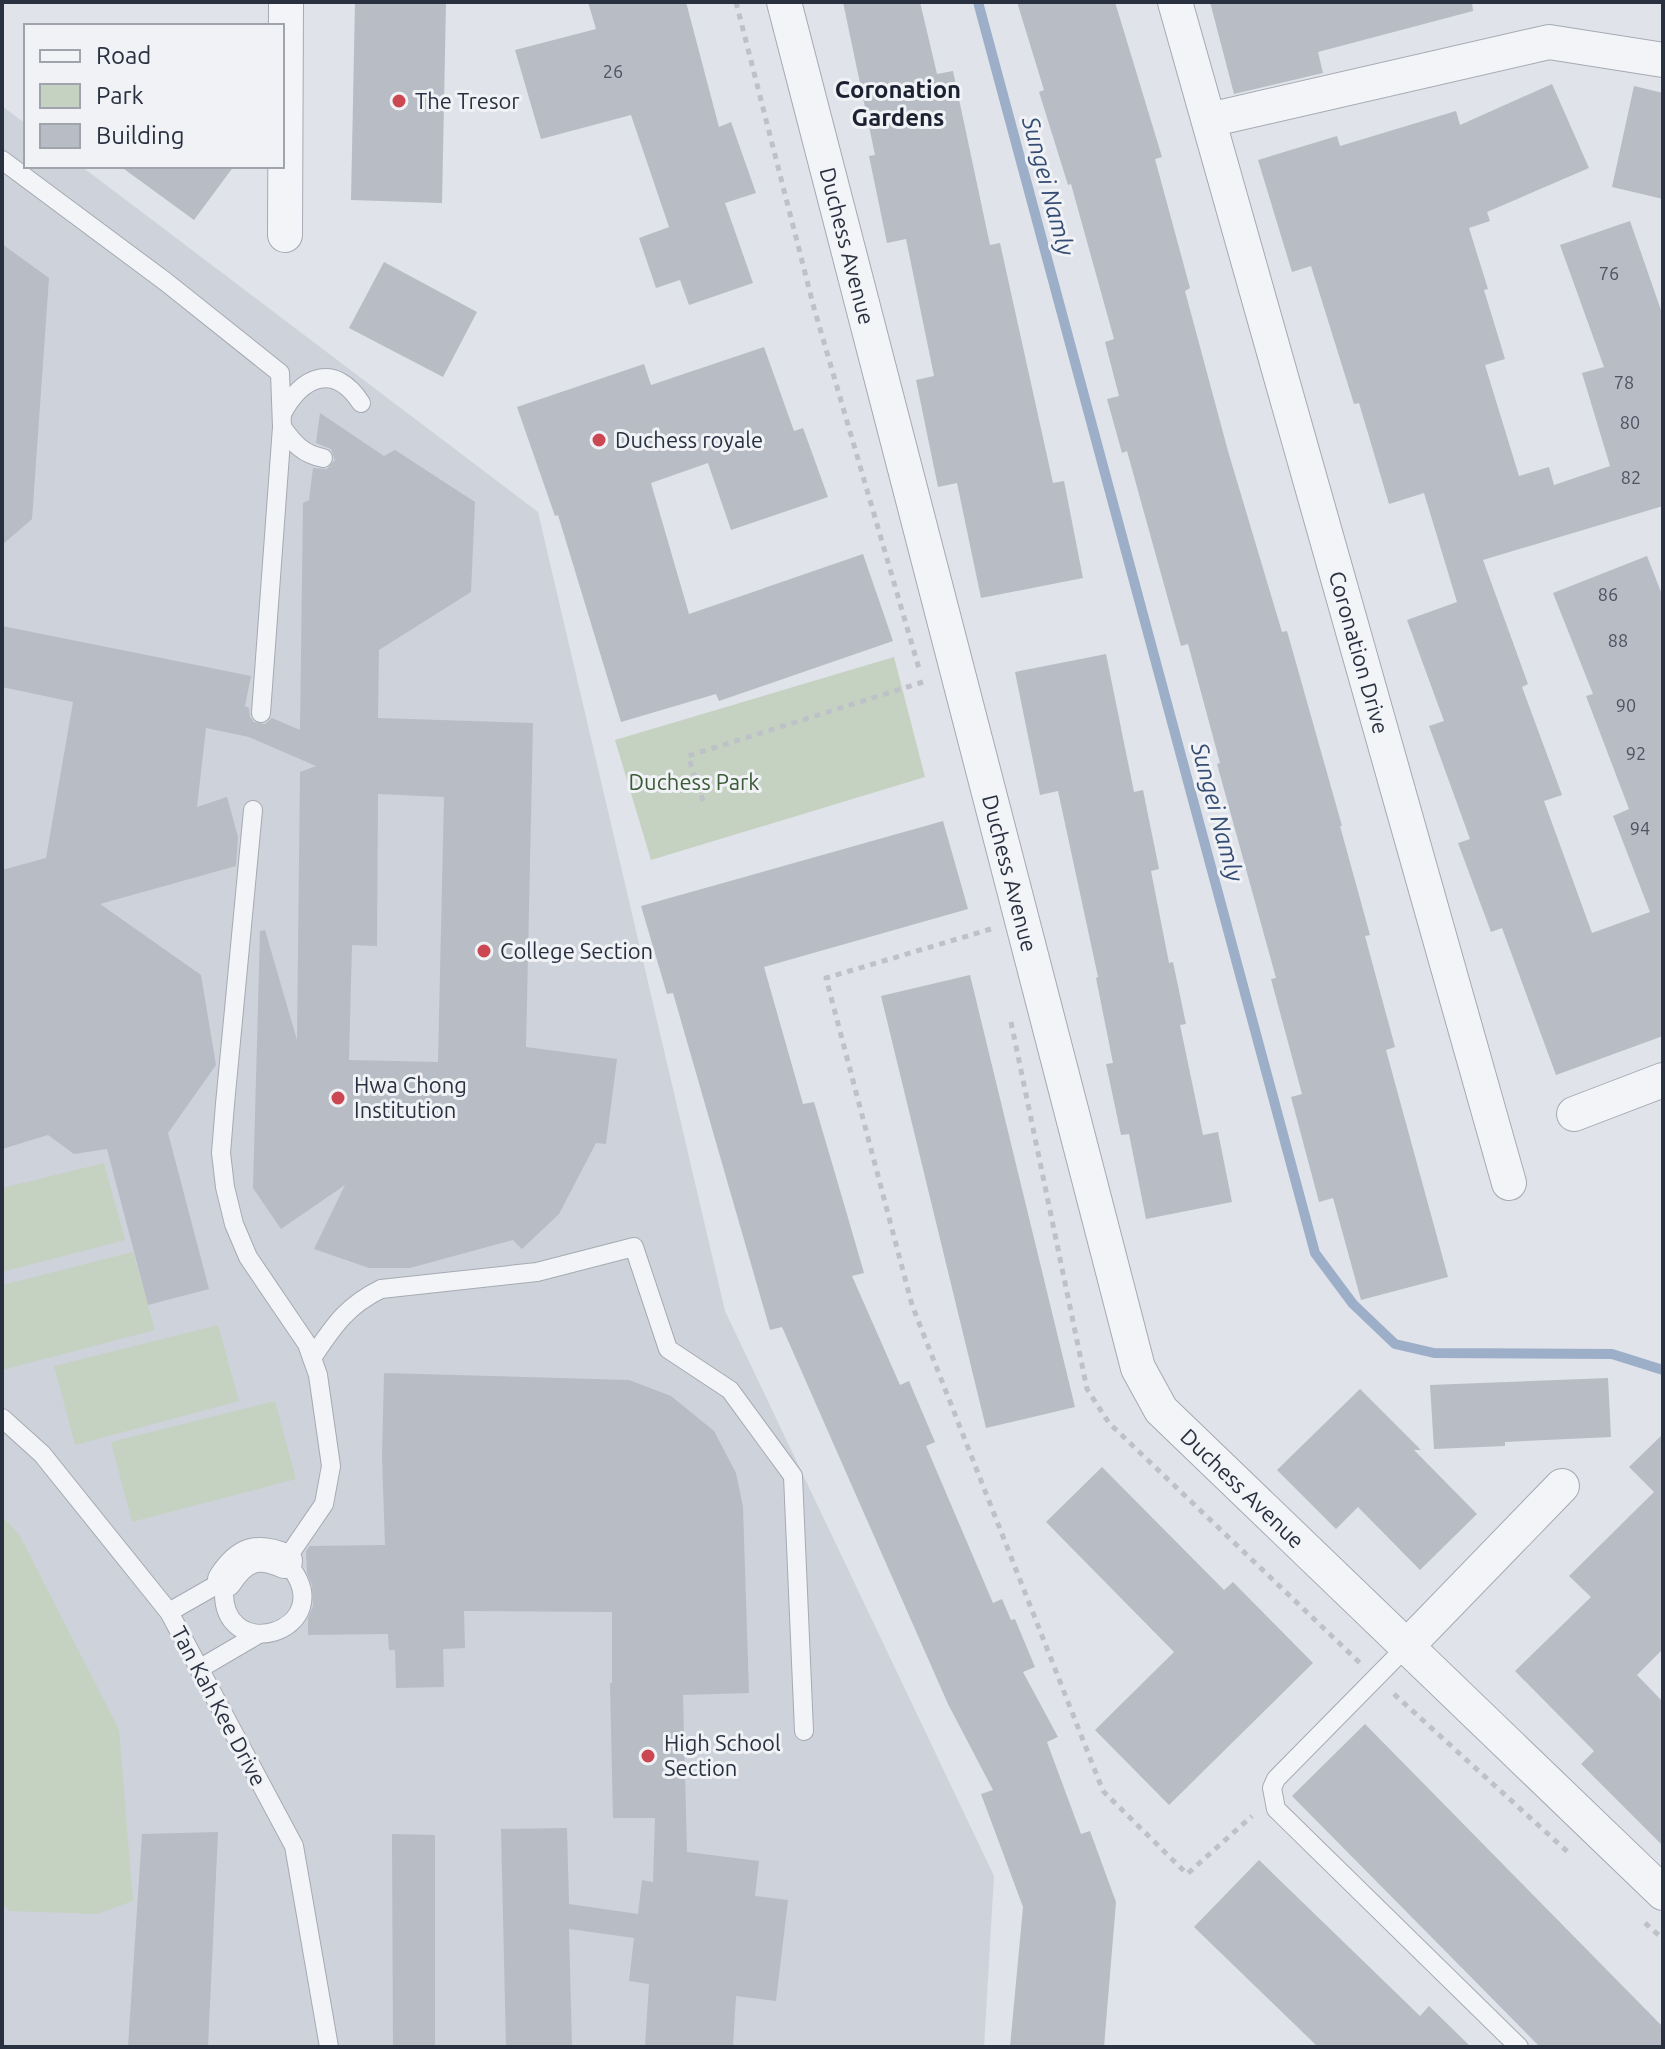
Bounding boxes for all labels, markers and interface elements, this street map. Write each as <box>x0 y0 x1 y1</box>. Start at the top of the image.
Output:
legend <box>24 24 284 168</box>
text: Road <box>96 42 151 69</box>
house number: 26 <box>603 61 623 81</box>
district label: Coronation Gardens <box>835 76 961 131</box>
text: Park <box>96 82 144 109</box>
place label: The Tresor <box>415 88 520 113</box>
marker: The Tresor <box>390 92 408 110</box>
water label: Sungei Namly <box>1017 113 1080 259</box>
text: Building <box>96 122 184 149</box>
street label: Duchess Avenue <box>815 165 880 327</box>
house number: 76 <box>1599 263 1619 283</box>
house number: 78 <box>1614 372 1634 392</box>
house number: 80 <box>1620 412 1640 432</box>
place label: Duchess royale <box>615 427 763 452</box>
marker: Duchess royale <box>590 431 608 449</box>
house number: 82 <box>1621 467 1641 487</box>
street label: Coronation Drive <box>1325 568 1394 737</box>
house number: 86 <box>1598 584 1618 604</box>
house number: 88 <box>1608 630 1628 650</box>
house number: 90 <box>1616 695 1636 715</box>
water label: Sungei Namly <box>1186 739 1249 885</box>
house number: 92 <box>1626 743 1646 763</box>
park label: Duchess Park <box>629 769 759 794</box>
street label: Duchess Avenue <box>978 792 1043 954</box>
house number: 94 <box>1630 818 1650 838</box>
place label: College Section <box>500 938 653 963</box>
marker: College Section <box>475 942 493 960</box>
place label: Hwa Chong Institution <box>354 1072 467 1122</box>
marker: Hwa Chong Institution <box>329 1089 347 1107</box>
street label: Duchess Avenue <box>1176 1423 1310 1553</box>
street label: Tan Kah Kee Drive <box>167 1622 272 1790</box>
place label: High School Section <box>664 1730 781 1780</box>
marker: High School Section <box>639 1747 657 1765</box>

